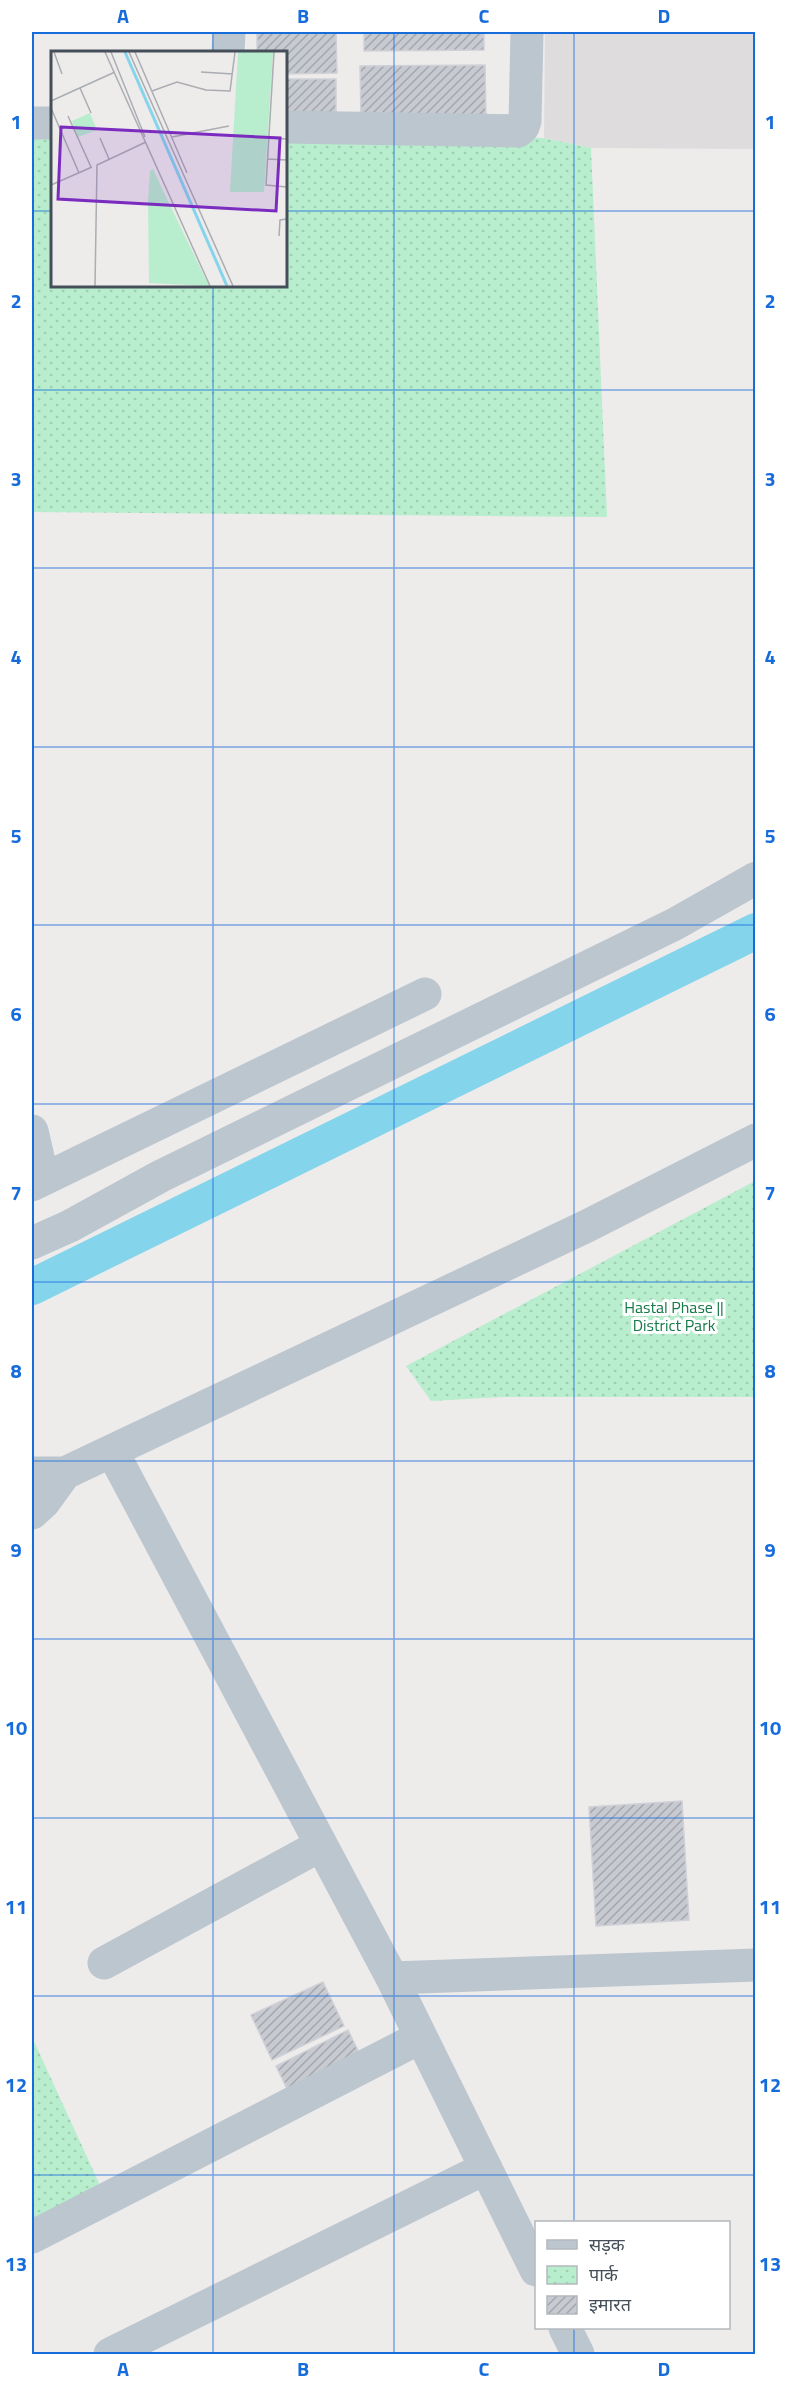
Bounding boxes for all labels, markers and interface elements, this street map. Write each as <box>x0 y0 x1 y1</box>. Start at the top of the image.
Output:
text: A <box>117 0 129 31</box>
text: B <box>297 0 309 31</box>
text: C <box>479 0 490 31</box>
text: D <box>658 0 670 31</box>
inset map <box>51 51 286 286</box>
text: 1 <box>10 106 22 137</box>
text: 1 <box>764 106 776 137</box>
text: 2 <box>10 285 22 316</box>
text: 2 <box>764 285 776 316</box>
text: 3 <box>10 463 22 494</box>
text: 3 <box>764 463 776 494</box>
text: 4 <box>10 641 22 672</box>
text: 4 <box>764 641 776 672</box>
text: 5 <box>10 820 22 851</box>
text: 5 <box>764 820 776 851</box>
text: 6 <box>10 998 22 1029</box>
text: 6 <box>764 998 776 1029</box>
text: 7 <box>10 1177 22 1208</box>
text: 7 <box>764 1177 776 1208</box>
park label: Hastal Phase || District Park <box>624 1295 724 1337</box>
text: 8 <box>10 1355 22 1386</box>
text: 8 <box>764 1355 776 1386</box>
text: 9 <box>10 1534 22 1565</box>
text: 9 <box>764 1534 776 1565</box>
text: 10 <box>5 1712 27 1743</box>
text: 10 <box>759 1712 781 1743</box>
text: 11 <box>5 1891 27 1922</box>
text: 11 <box>759 1891 781 1922</box>
text: 12 <box>5 2069 27 2100</box>
text: 12 <box>759 2069 781 2100</box>
legend <box>535 2221 730 2329</box>
text: सड़क <box>589 2231 626 2258</box>
text: 13 <box>5 2248 27 2279</box>
text: 13 <box>759 2248 781 2279</box>
text: पार्क <box>589 2261 619 2288</box>
text: इमारत <box>589 2291 632 2318</box>
text: A <box>117 2353 129 2384</box>
text: B <box>297 2353 309 2384</box>
text: C <box>479 2353 490 2384</box>
text: D <box>658 2353 670 2384</box>

